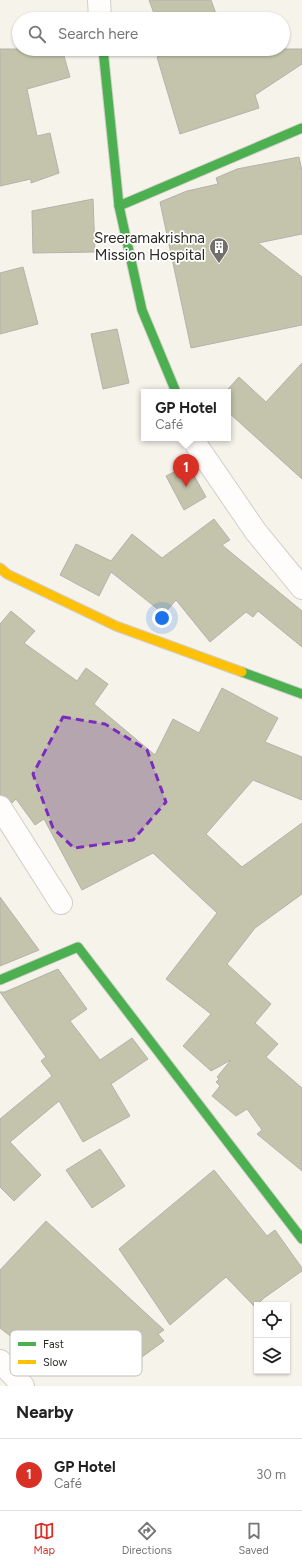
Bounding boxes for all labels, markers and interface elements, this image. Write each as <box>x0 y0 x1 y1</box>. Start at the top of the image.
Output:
search box <box>12 12 290 56</box>
icon: search <box>26 23 48 45</box>
text: Search here <box>58 25 138 43</box>
place label: Sreeramakrishna Mission Hospital <box>94 229 205 264</box>
building icon: Sreeramakrishna Mission Hospital <box>208 236 230 264</box>
popup <box>141 389 231 441</box>
text: GP Hotel <box>155 399 217 417</box>
text: Café <box>155 417 183 432</box>
pin: 1 <box>173 454 199 487</box>
your location <box>152 608 172 628</box>
map controls <box>254 1302 290 1374</box>
button: locate <box>254 1302 290 1338</box>
legend <box>10 1330 142 1376</box>
text: Fast <box>43 1338 64 1351</box>
button: layers <box>254 1338 290 1374</box>
text: Slow <box>43 1356 67 1369</box>
text: Nearby <box>16 1402 74 1422</box>
text: GP Hotel <box>54 1458 116 1476</box>
text: 1 <box>26 1467 32 1482</box>
text: 30 m <box>256 1467 286 1482</box>
text: Café <box>54 1476 82 1491</box>
tab: Map <box>33 1520 55 1557</box>
tab: Directions <box>122 1520 172 1557</box>
tab: Saved <box>238 1520 269 1557</box>

